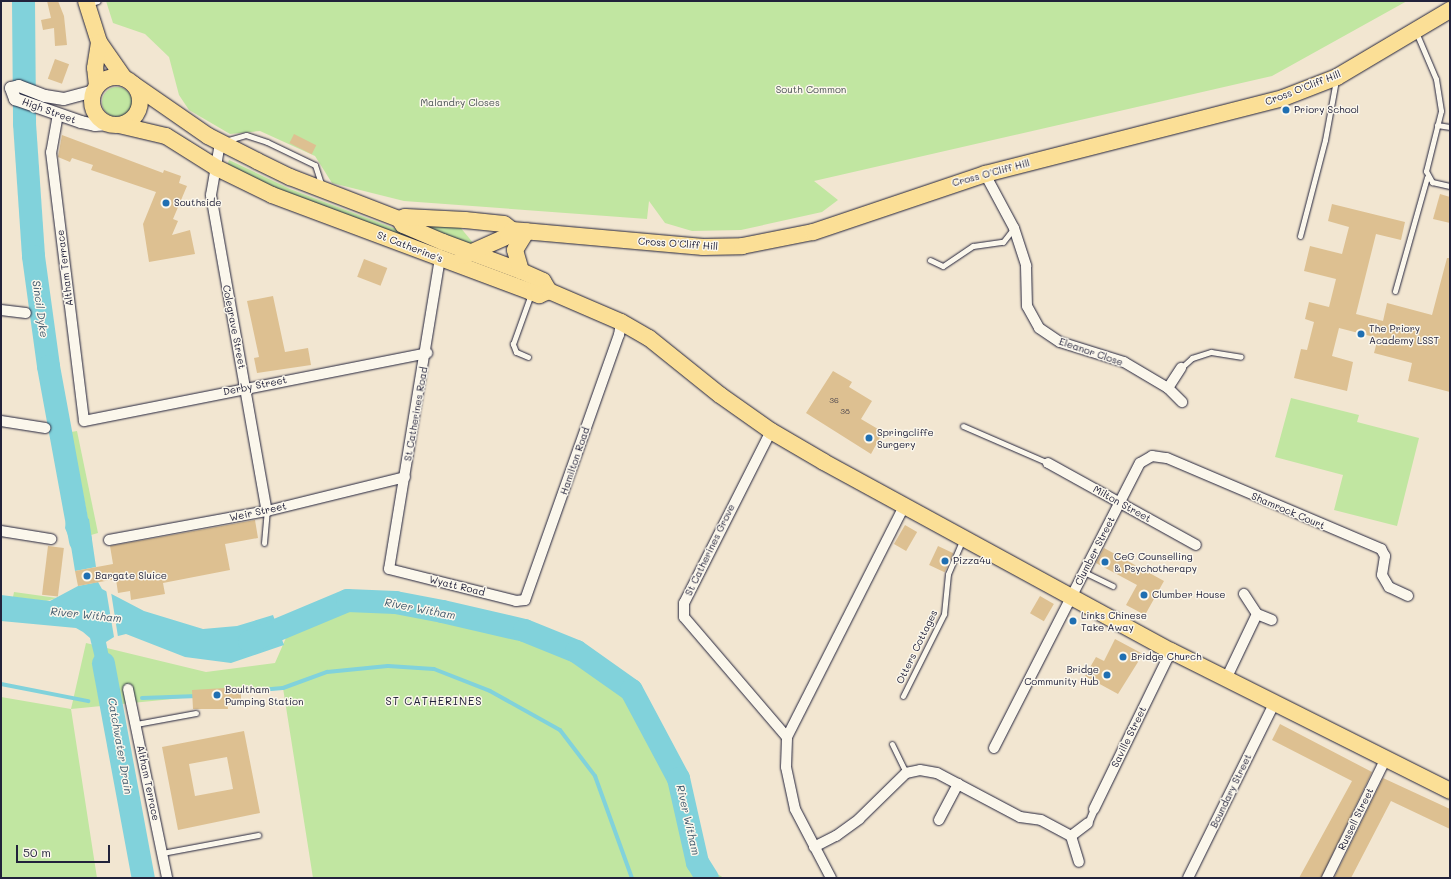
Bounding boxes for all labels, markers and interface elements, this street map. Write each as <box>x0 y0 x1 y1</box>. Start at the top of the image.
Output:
street label: Cross O'Cliff Hill <box>1263 68 1343 108</box>
park label: South Common <box>776 84 846 96</box>
street label: High Street <box>20 96 78 126</box>
park label: Malandry Closes <box>420 97 500 109</box>
place label: Priory School <box>1294 104 1359 116</box>
marker: Priory School <box>1281 105 1291 115</box>
street label: Cross O'Cliff Hill <box>951 157 1031 189</box>
place label: Southside <box>174 197 222 209</box>
marker: Southside <box>161 198 171 208</box>
street label: Altham Terrace <box>54 229 76 307</box>
street label: St Catherine's <box>375 229 445 265</box>
street label: Cross O'Cliff Hill <box>638 235 718 253</box>
water label: Sincil Dyke <box>29 280 51 338</box>
street label: Colegrave Street <box>220 284 248 370</box>
place label: The Priory Academy LSST <box>1369 322 1439 346</box>
marker: The Priory Academy LSST <box>1356 329 1366 339</box>
street label: Eleanor Close <box>1057 335 1125 369</box>
street label: St Catherines Road <box>402 366 430 462</box>
street label: Derby Street <box>222 374 288 398</box>
house number: 36 <box>829 396 839 406</box>
house number: 38 <box>840 407 850 417</box>
street label: Hamilton Road <box>558 426 592 496</box>
place label: Springcliffe Surgery <box>877 426 934 450</box>
marker: Springcliffe Surgery <box>864 433 874 443</box>
street label: Milton Street <box>1091 483 1153 525</box>
street label: Shamrock Court <box>1249 490 1327 532</box>
street label: Weir Street <box>228 500 288 524</box>
street label: St Catherines Grove <box>683 502 737 598</box>
street label: Clumber Street <box>1072 515 1118 587</box>
place label: CeG Counselling & Psychotherapy <box>1114 550 1197 574</box>
place label: Pizza4u <box>953 555 991 567</box>
marker: Pizza4u <box>940 556 950 566</box>
marker: CeG Counselling & Psychotherapy <box>1099 556 1111 568</box>
place label: Bargate Sluice <box>95 570 167 582</box>
marker: Bargate Sluice <box>82 571 92 581</box>
street label: Wyatt Road <box>428 573 486 599</box>
place label: Clumber House <box>1152 589 1225 601</box>
marker: Clumber House <box>1139 590 1149 600</box>
water label: River Witham <box>384 596 456 622</box>
water label: River Witham <box>50 605 122 625</box>
street label: Otters Cottages <box>894 608 940 686</box>
place label: Links Chinese Take Away <box>1081 609 1147 632</box>
marker: Links Chinese Take Away <box>1068 616 1078 626</box>
place label: Bridge Church <box>1131 651 1202 663</box>
marker: Bridge Church <box>1118 652 1128 662</box>
place label: Bridge Community Hub <box>1024 663 1099 686</box>
marker: Bridge Community Hub <box>1102 670 1112 680</box>
place label: Boultham Pumping Station <box>225 683 304 706</box>
marker: Boultham Pumping Station <box>212 690 222 700</box>
district label: ST CATHERINES <box>385 694 483 708</box>
water label: Catchwater Drain <box>105 697 135 795</box>
street label: Saville Street <box>1109 705 1149 769</box>
street label: Altham Terrace <box>134 744 162 822</box>
street label: Boundary Street <box>1208 752 1254 830</box>
water label: River Witham <box>673 784 703 856</box>
street label: Russell Street <box>1336 786 1376 852</box>
scale bar <box>18 837 112 863</box>
text: 50 m <box>23 844 51 860</box>

